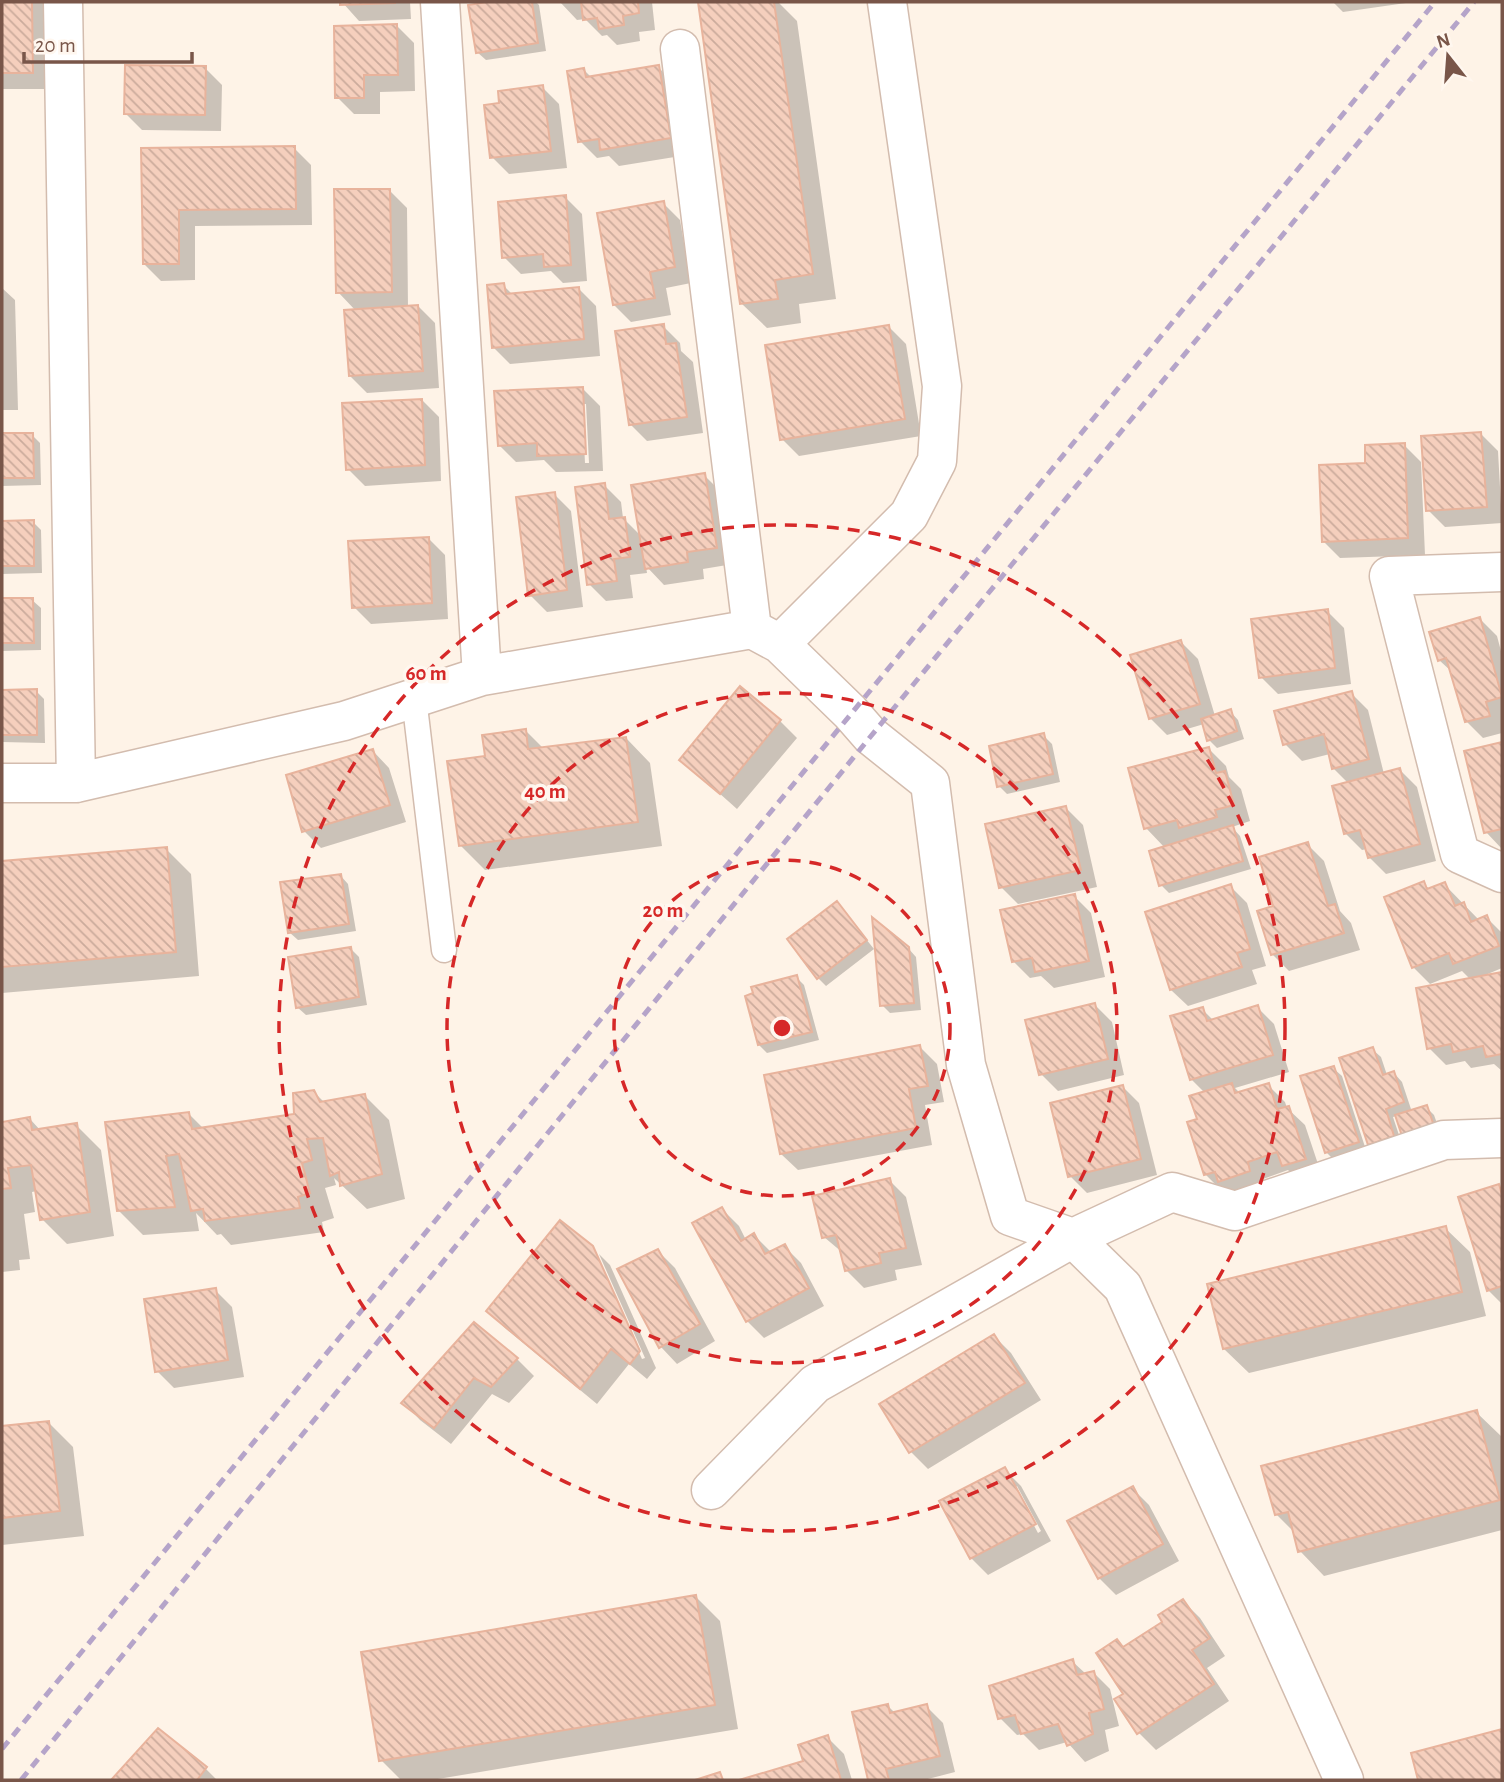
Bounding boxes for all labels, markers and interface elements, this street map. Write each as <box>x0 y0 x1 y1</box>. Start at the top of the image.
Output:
scale bar <box>24 21 192 65</box>
north arrow <box>1413 21 1483 91</box>
text: N <box>1434 30 1453 52</box>
text: 20 m <box>35 35 76 56</box>
text: 60 m <box>405 663 447 684</box>
text: 40 m <box>524 781 566 802</box>
text: 20 m <box>643 900 683 921</box>
centre of rings <box>770 1016 794 1040</box>

